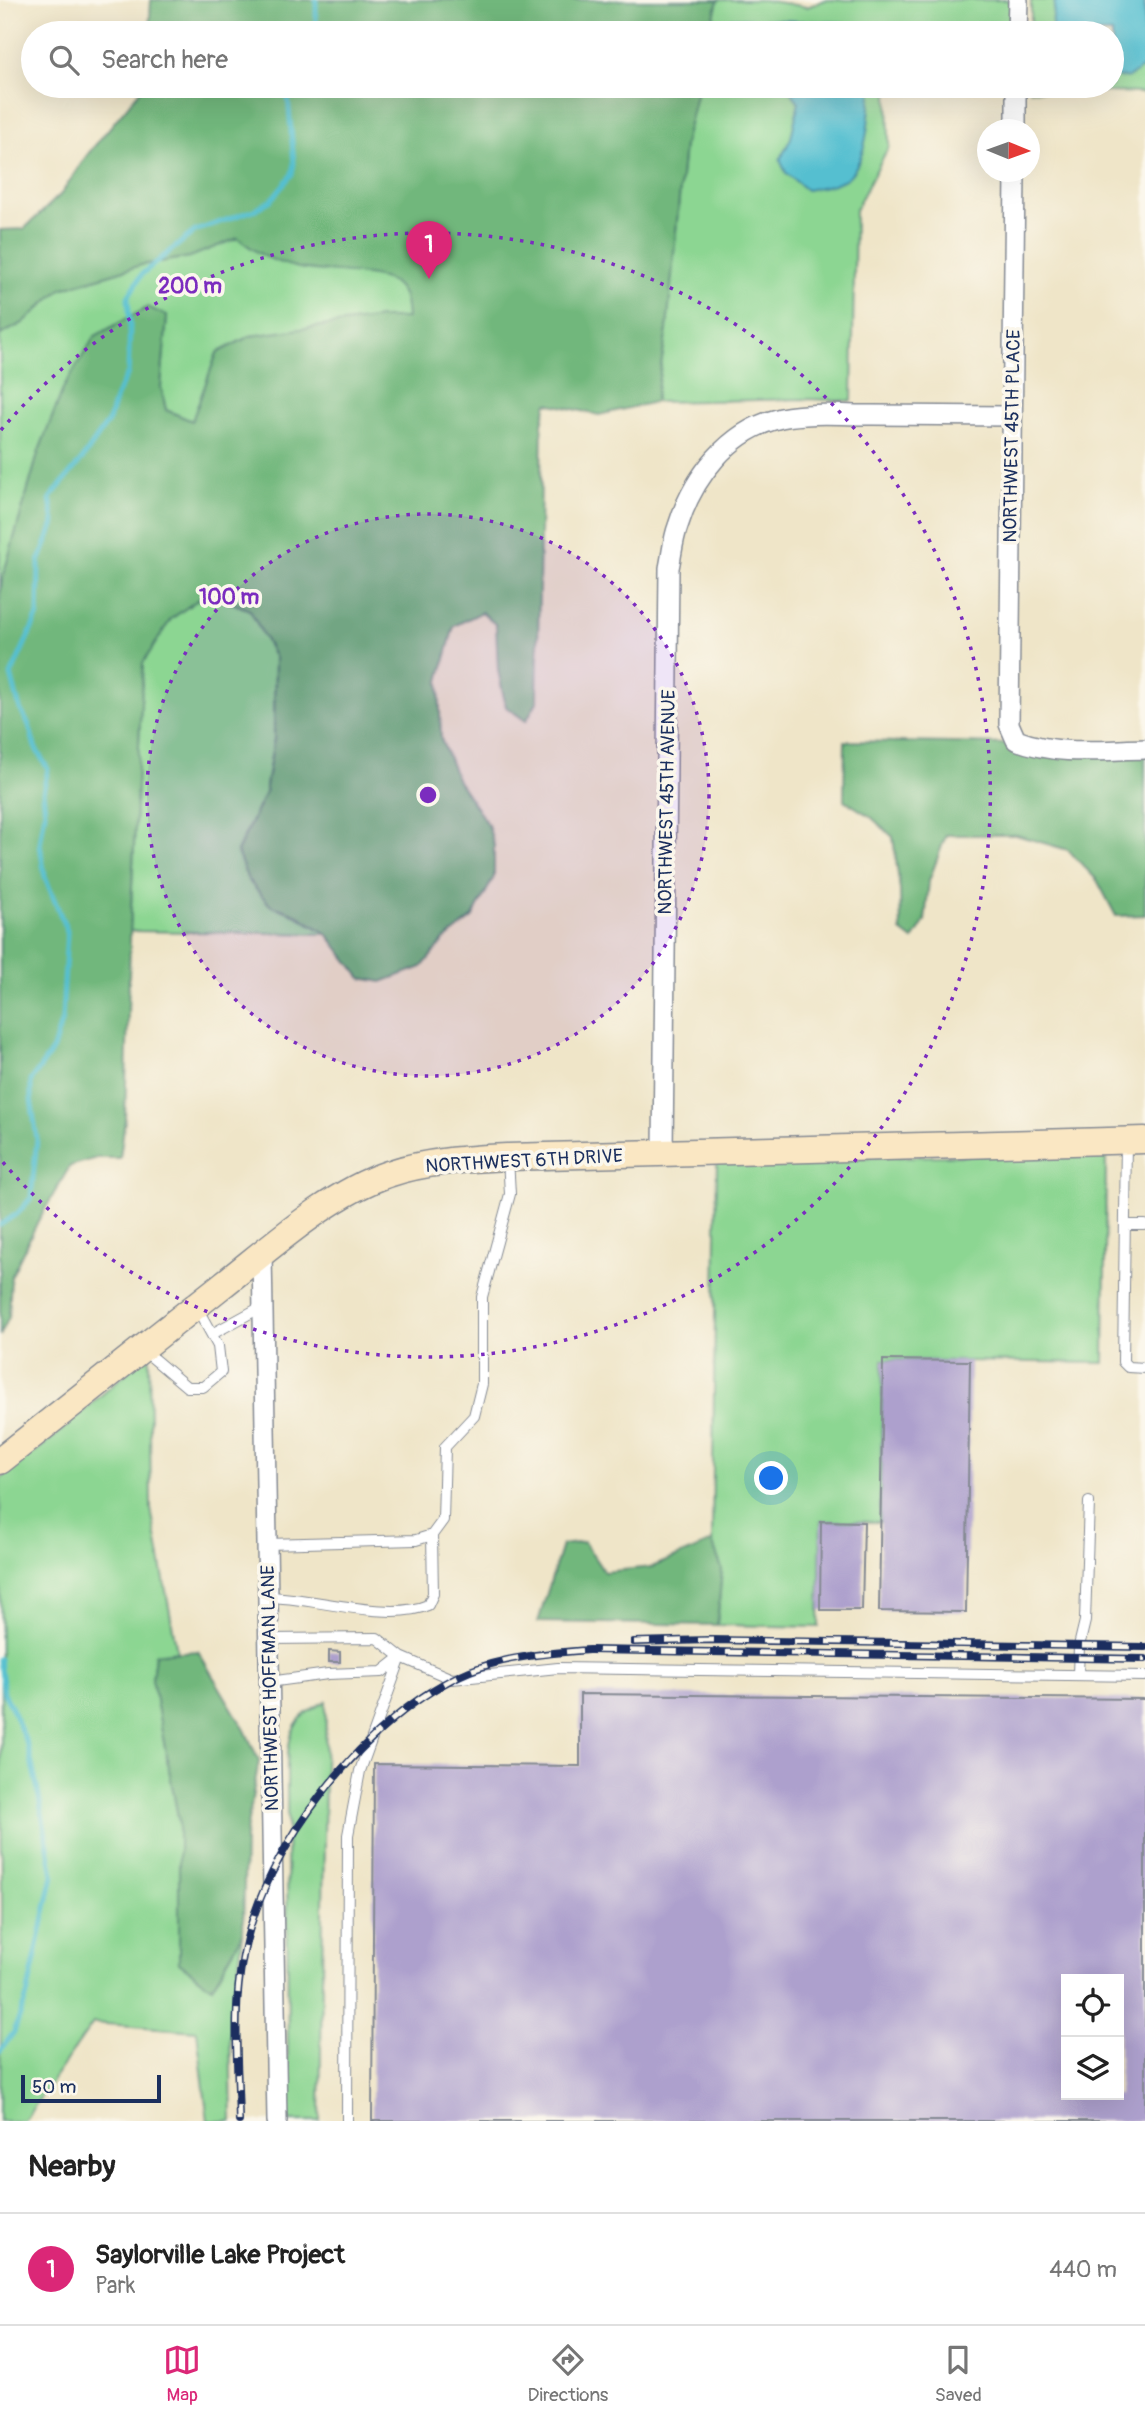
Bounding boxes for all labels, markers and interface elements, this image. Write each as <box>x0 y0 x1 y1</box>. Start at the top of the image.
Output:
search box <box>21 21 1124 98</box>
icon: search <box>45 41 83 79</box>
text: Search here <box>101 44 228 76</box>
north arrow <box>977 119 1040 182</box>
pin: 1 <box>406 221 452 279</box>
text: 200 m <box>158 273 222 300</box>
street label: NORTHWEST 45TH PLACE <box>998 329 1026 543</box>
text: 100 m <box>199 584 259 611</box>
street label: NORTHWEST 45TH AVENUE <box>653 689 681 915</box>
centre of rings <box>416 783 440 807</box>
street label: NORTHWEST 6TH DRIVE <box>425 1144 623 1178</box>
your location <box>754 1461 788 1495</box>
street label: NORTHWEST HOFFMAN LANE <box>256 1565 284 1811</box>
map controls <box>1061 1974 1124 2100</box>
button: locate <box>1061 1974 1124 2037</box>
button: layers <box>1061 2037 1124 2100</box>
scale bar <box>21 2072 161 2104</box>
text: 50 m <box>32 2075 76 2099</box>
text: Nearby <box>28 2148 115 2185</box>
text: Saylorville Lake Project <box>95 2239 345 2271</box>
text: 1 <box>47 2255 56 2284</box>
text: 440 m <box>1049 2255 1117 2284</box>
text: Park <box>95 2271 135 2300</box>
tab: Map <box>163 2341 201 2407</box>
tab: Directions <box>528 2341 608 2407</box>
tab: Saved <box>935 2341 982 2407</box>

